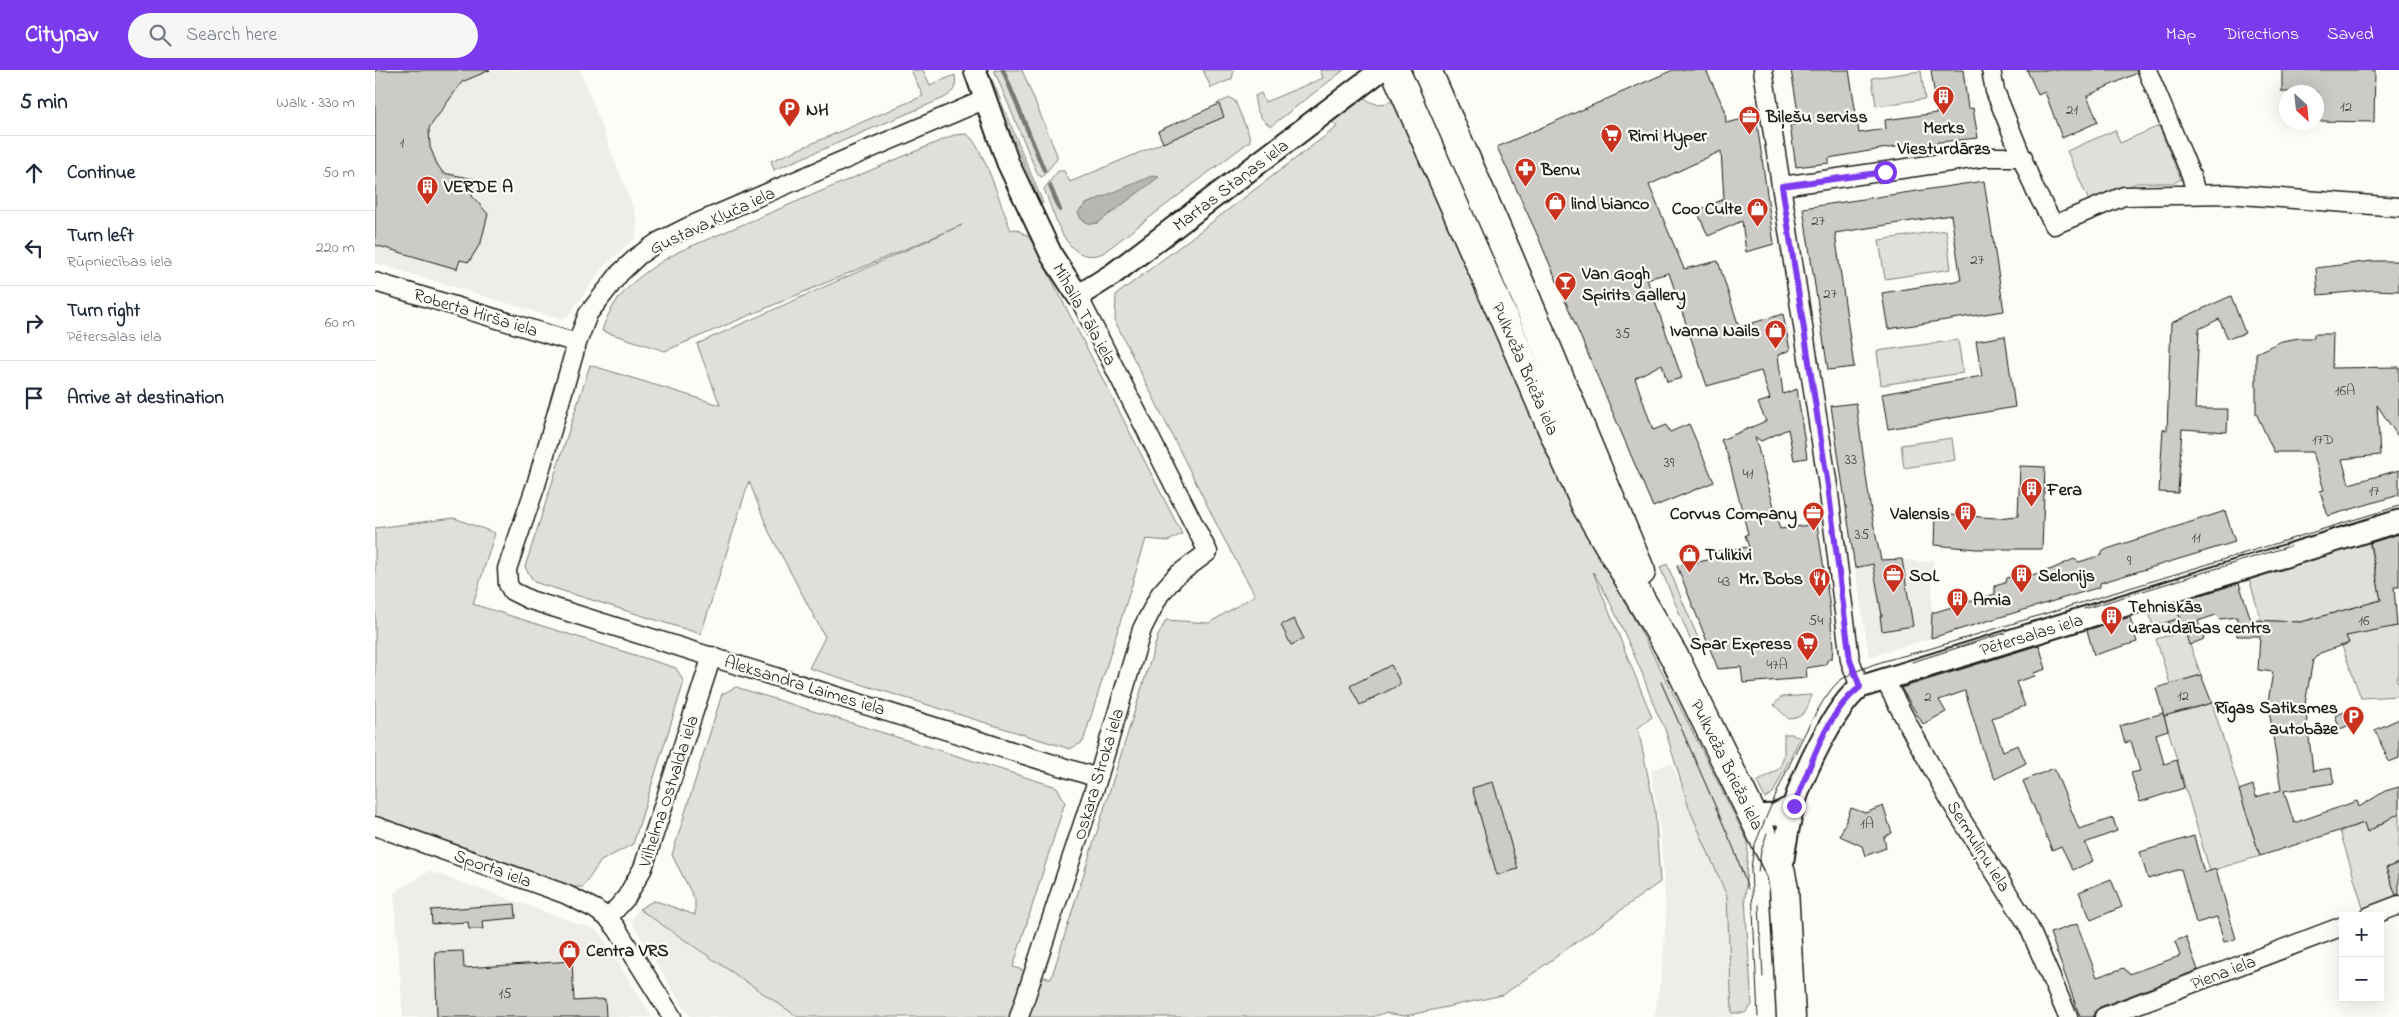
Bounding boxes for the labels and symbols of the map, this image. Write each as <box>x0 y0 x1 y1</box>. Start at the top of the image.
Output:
building icon: Merks Viesturdārzs <box>1932 85 1956 116</box>
north arrow <box>2279 85 2324 130</box>
house number: 12 <box>2340 96 2353 118</box>
parking icon: NH <box>778 97 802 128</box>
place label: NH <box>806 98 829 124</box>
house number: 21 <box>2066 99 2078 121</box>
office icon: Biļešu serviss <box>1738 104 1762 135</box>
place label: Biļešu serviss <box>1765 105 1868 131</box>
place label: Merks Viesturdārzs <box>1896 116 1991 163</box>
supermarket icon: Rimi Hyper <box>1600 123 1624 154</box>
place label: Rimi Hyper <box>1628 124 1707 151</box>
house number: 1 <box>400 132 405 154</box>
street label: Martas Staņas iela <box>1168 134 1295 239</box>
pharmacy icon: Benu <box>1513 157 1537 188</box>
place label: Benu <box>1540 158 1580 184</box>
route start <box>1874 161 1897 184</box>
building icon: VERDE A <box>416 174 440 205</box>
place label: VERDE A <box>443 175 513 201</box>
street label: Gustava Kluča iela <box>646 181 780 262</box>
shop icon: lind bianco <box>1543 191 1567 222</box>
place label: lind bianco <box>1571 192 1649 218</box>
shop icon: Coo Culte <box>1746 196 1770 227</box>
place label: Coo Culte <box>1672 197 1743 223</box>
house number: 27 <box>1811 210 1825 232</box>
house number: 27 <box>1970 249 1984 271</box>
street label: Mihaila Tāla iela <box>1044 259 1122 371</box>
place label: Van Gogh Spirits Gallery <box>1581 262 1686 310</box>
bar icon: Van Gogh Spirits Gallery <box>1554 271 1578 302</box>
street label: Roberta Hirša iela <box>410 283 541 345</box>
house number: 27 <box>1823 283 1837 305</box>
street label: Pulkveža Brieža iela <box>1483 299 1565 440</box>
shop icon: Ivanna Nails <box>1764 318 1788 349</box>
place label: Ivanna Nails <box>1670 319 1760 345</box>
house number: 35 <box>1616 323 1631 345</box>
house number: 16A <box>2335 380 2355 402</box>
house number: 17D <box>2312 429 2334 451</box>
house number: 33 <box>1845 449 1857 471</box>
house number: 39 <box>1664 452 1675 474</box>
house number: 41 <box>1743 463 1754 485</box>
building icon: Fera <box>2019 477 2043 508</box>
place label: Fera <box>2046 478 2082 504</box>
house number: 17 <box>2369 480 2379 502</box>
office icon: Corvus Company <box>1801 501 1825 532</box>
building icon: Valensis <box>1954 501 1978 532</box>
place label: Corvus Company <box>1670 502 1797 529</box>
place label: Valensis <box>1889 502 1950 528</box>
house number: 35 <box>1855 524 1870 546</box>
house number: 11 <box>2191 527 2201 549</box>
shop icon: Tulikivi <box>1677 542 1701 573</box>
place label: Tulikivi <box>1705 543 1752 569</box>
house number: 9 <box>2127 550 2132 572</box>
office icon: SOL <box>1881 563 1905 594</box>
building icon: Selonijs <box>2010 563 2034 594</box>
place label: SOL <box>1909 564 1939 590</box>
place label: Selonijs <box>2038 564 2095 590</box>
restaurant icon: Mr. Bobs <box>1807 566 1831 597</box>
place label: Mr. Bobs <box>1739 567 1803 593</box>
house number: 43 <box>1718 571 1730 593</box>
building icon: Amia <box>1945 587 1969 618</box>
place label: Amia <box>1973 588 2011 614</box>
place label: Tehniskās uzraudzības centrs <box>2128 595 2271 642</box>
building icon: Tehniskās uzraudzības centrs <box>2100 604 2124 635</box>
street label: Pētersalas iela <box>1977 608 2087 664</box>
house number: 54 <box>1809 610 1823 632</box>
house number: 16 <box>2358 610 2370 632</box>
supermarket icon: Spar Express <box>1796 631 1820 662</box>
place label: Spar Express <box>1690 632 1792 658</box>
street label: Aleksandra Laimes iela <box>721 650 888 724</box>
house number: 47A <box>1766 654 1788 676</box>
house number: 12 <box>2177 685 2190 707</box>
house number: 2 <box>1924 686 1932 708</box>
street label: Pulkveža Brieža iela <box>1683 696 1769 835</box>
place label: Rīgas Satiksmes autobāze <box>2215 696 2339 743</box>
street label: Oskara Stroka iela <box>1068 705 1132 844</box>
parking icon: Rīgas Satiksmes autobāze <box>2342 705 2366 736</box>
street label: Vilhelma Ostvalda iela <box>633 712 707 872</box>
route end <box>1783 795 1806 818</box>
street label: Sermuliņu iela <box>1939 796 2016 898</box>
house number: 1A <box>1860 813 1874 835</box>
street label: Sporta iela <box>450 844 535 896</box>
shop icon: Centra VRS <box>558 938 582 969</box>
place label: Centra VRS <box>586 939 669 965</box>
street label: Piena iela <box>2187 950 2260 998</box>
house number: 15 <box>498 983 512 1005</box>

